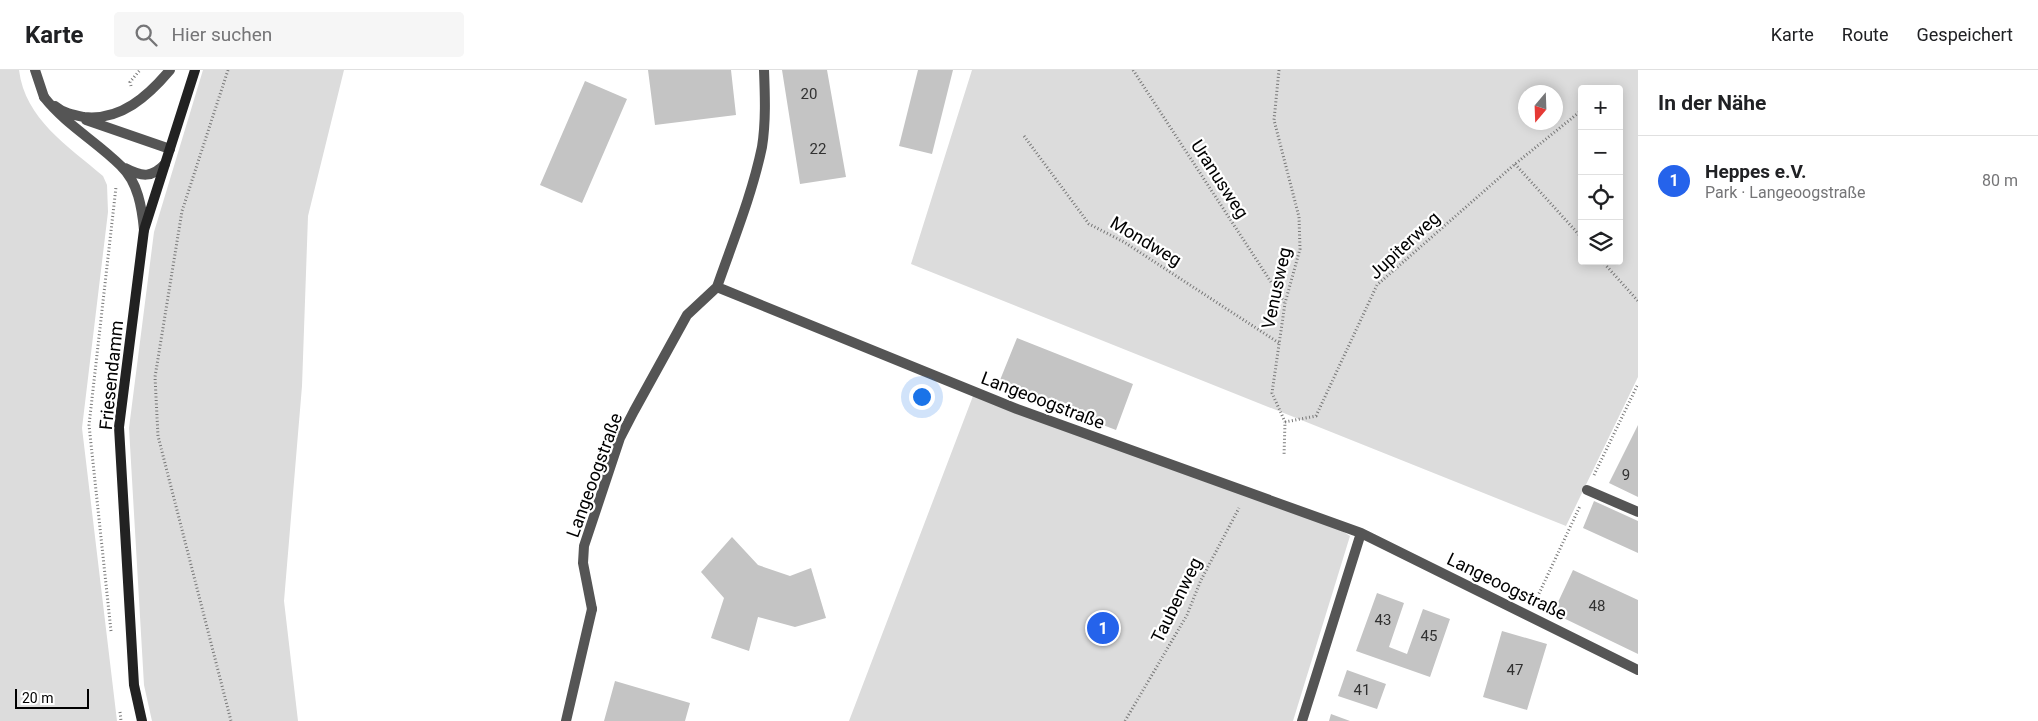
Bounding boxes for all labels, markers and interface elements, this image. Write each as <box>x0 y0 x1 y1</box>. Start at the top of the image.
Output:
search box <box>114 12 464 57</box>
text: Karte <box>25 21 84 49</box>
icon: search <box>132 21 160 49</box>
text: Hier suchen <box>172 23 272 46</box>
text: Karte <box>1771 24 1814 45</box>
text: Route <box>1842 24 1889 45</box>
text: Gespeichert <box>1917 24 2013 45</box>
house number: 20 <box>801 85 817 103</box>
north arrow <box>1518 85 1563 130</box>
map controls <box>1578 85 1623 265</box>
button: + <box>1578 85 1623 130</box>
text: In der Nähe <box>1658 91 1766 115</box>
button: − <box>1578 130 1623 175</box>
street label: Uranusweg <box>1187 136 1253 222</box>
house number: 22 <box>810 140 826 158</box>
text: Heppes e.V. <box>1705 160 1806 183</box>
text: 1 <box>1669 171 1679 190</box>
text: 80 m <box>1982 171 2018 190</box>
button: locate <box>1578 175 1623 220</box>
text: Park · Langeoogstraße <box>1705 183 1866 202</box>
street label: Jupiterweg <box>1364 207 1444 283</box>
street label: Mondweg <box>1107 212 1185 270</box>
button: layers <box>1578 220 1623 265</box>
street label: Venusweg <box>1257 245 1295 331</box>
street label: Friesendamm <box>95 319 127 431</box>
street label: Langeoogstraße <box>978 367 1108 433</box>
your location <box>909 384 935 410</box>
street label: Langeoogstraße <box>562 410 626 540</box>
house number: 9 <box>1622 466 1630 484</box>
street label: Langeoogstraße <box>1444 548 1570 624</box>
street label: Taubenweg <box>1146 554 1206 646</box>
house number: 48 <box>1589 597 1605 615</box>
pin: 1 <box>1087 609 1119 647</box>
house number: 43 <box>1375 611 1391 629</box>
house number: 45 <box>1421 627 1437 645</box>
house number: 47 <box>1507 661 1523 679</box>
house number: 41 <box>1354 681 1370 699</box>
scale bar <box>15 686 89 709</box>
text: 20 m <box>22 690 54 706</box>

